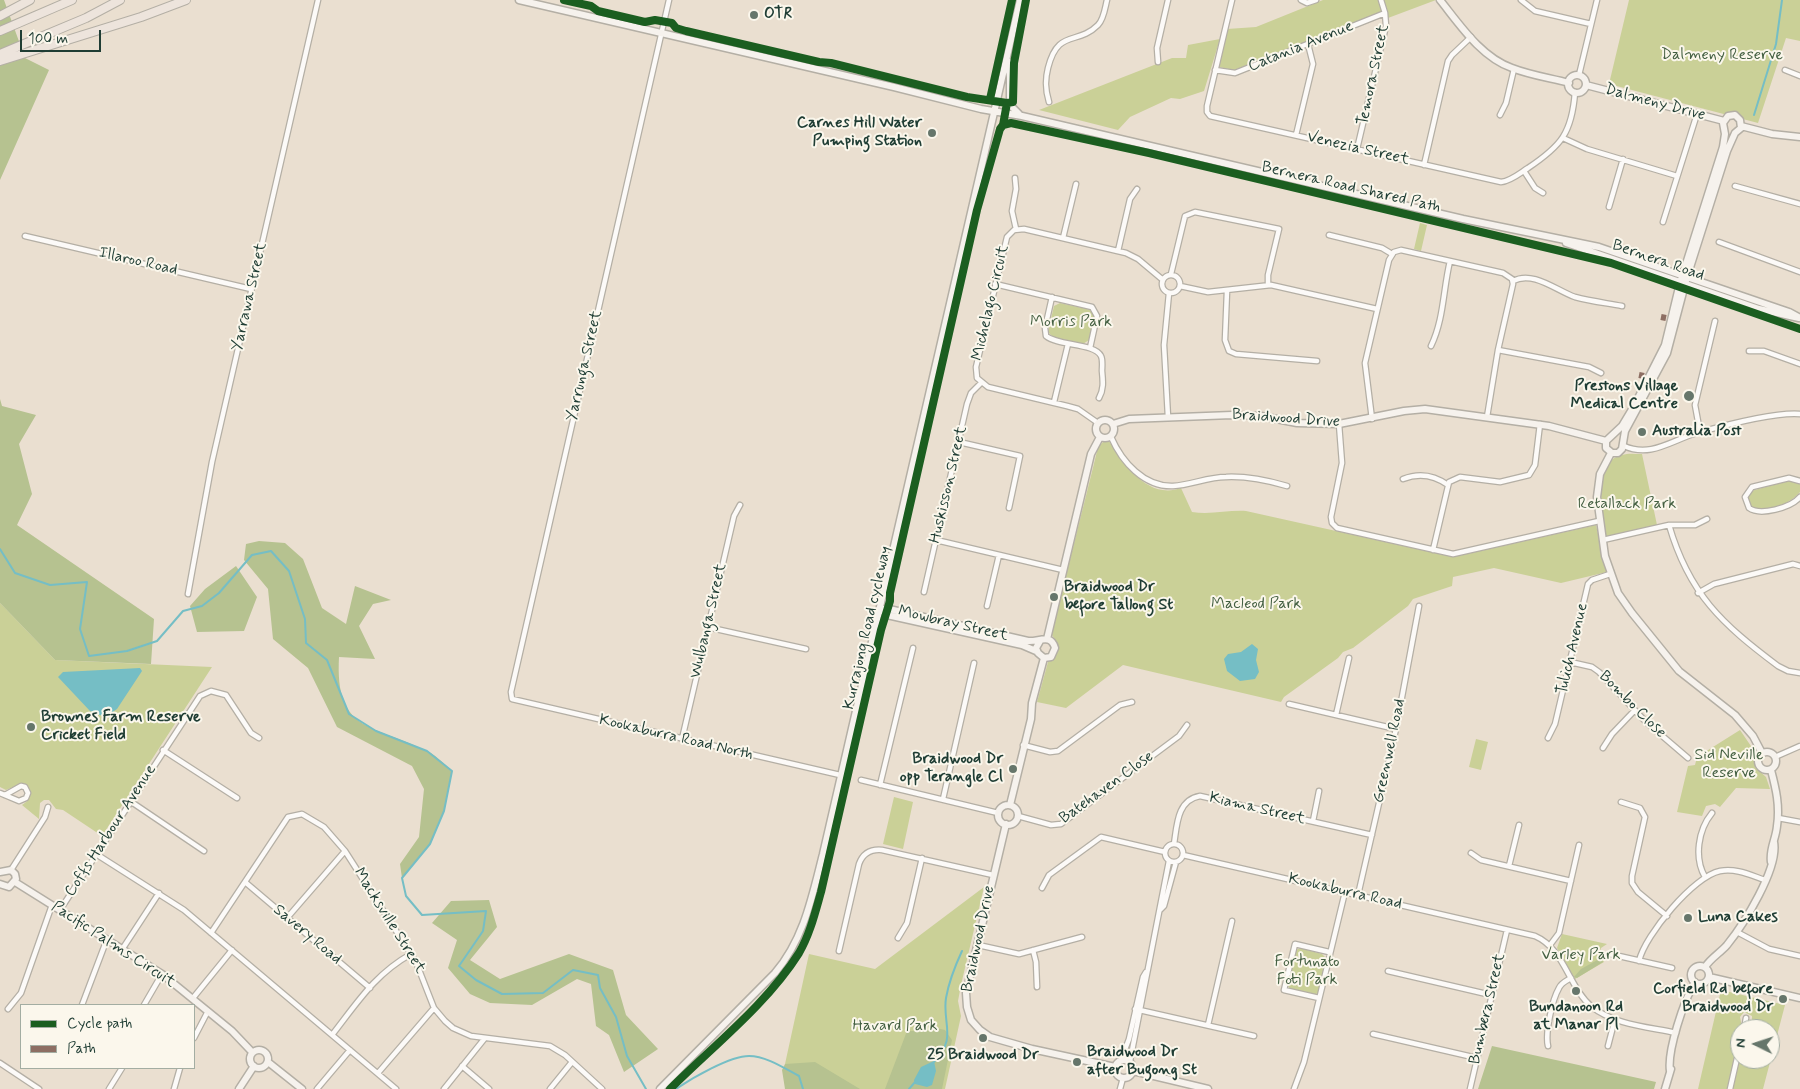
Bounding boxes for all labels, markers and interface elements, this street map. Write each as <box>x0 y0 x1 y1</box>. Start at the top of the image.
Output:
place label: OTR <box>764 5 792 25</box>
marker: OTR <box>748 9 760 21</box>
street label: Catania Avenue <box>1246 17 1356 77</box>
scale bar <box>22 20 104 52</box>
street label: Temora Street <box>1354 23 1394 127</box>
text: 100 m <box>28 29 68 49</box>
park label: Dalmeny Reserve <box>1661 46 1783 66</box>
street label: Dalmeny Drive <box>1603 80 1707 126</box>
place label: Carnes Hill Water Pumping Station <box>797 114 922 152</box>
marker: Carnes Hill Water Pumping Station <box>926 127 938 139</box>
street label: Venezia Street <box>1305 128 1411 170</box>
street label: Bernera Road Shared Path <box>1260 158 1442 218</box>
street label: Bernera Road <box>1609 236 1707 286</box>
street label: Yarrawa Street <box>228 241 272 353</box>
street label: Michelago Circuit <box>968 243 1014 363</box>
street label: Illaroo Road <box>97 244 179 280</box>
street label: Yarrunga Street <box>563 309 607 423</box>
park label: Morris Park <box>1030 313 1112 333</box>
place label: Prestons Village Medical Centre <box>1571 377 1678 415</box>
marker: Prestons Village Medical Centre <box>1682 389 1696 403</box>
street label: Braidwood Drive <box>1231 406 1341 432</box>
place label: Australia Post <box>1652 422 1741 442</box>
street label: Huskisson Street <box>926 424 972 546</box>
marker: Australia Post <box>1636 426 1648 438</box>
park label: Retallack Park <box>1578 495 1676 515</box>
street label: Kurrajong Road cycleway <box>840 544 896 712</box>
street label: Wulbanga Street <box>686 562 732 680</box>
place label: Braidwood Dr before Tallong St <box>1064 578 1173 616</box>
marker: Braidwood Dr before Tallong St <box>1048 591 1060 603</box>
park label: Macleod Park <box>1211 595 1301 615</box>
street label: Tulich Avenue <box>1553 601 1593 697</box>
street label: Mowbray Street <box>896 602 1010 646</box>
street label: Bombo Close <box>1594 667 1670 743</box>
street label: Greenwell Road <box>1370 697 1410 805</box>
place label: Brownes Farm Reserve Cricket Field <box>41 708 201 746</box>
street label: Kookaburra Road North <box>597 711 755 765</box>
marker: Brownes Farm Reserve Cricket Field <box>25 721 37 733</box>
park label: Sid Neville Reserve <box>1694 746 1764 784</box>
street label: Batehaven Close <box>1056 747 1158 829</box>
place label: Braidwood Dr opp Terangle Cl <box>900 750 1003 788</box>
street label: Coffs Harbour Avenue <box>61 761 161 901</box>
marker: Braidwood Dr opp Terangle Cl <box>1007 763 1019 775</box>
street label: Kiama Street <box>1207 789 1307 829</box>
street label: Macksville Street <box>349 865 429 977</box>
street label: Kookaburra Road <box>1286 870 1404 914</box>
street label: Braidwood Drive <box>958 884 1000 994</box>
street label: Pacific Palms Circuit <box>47 898 179 992</box>
street label: Savery Road <box>269 901 345 969</box>
place label: Luna Cakes <box>1698 908 1778 928</box>
marker: Luna Cakes <box>1682 912 1694 924</box>
park label: Varley Park <box>1541 946 1621 966</box>
street label: Bumbera Street <box>1466 952 1510 1066</box>
park label: Fortunato Foti Park <box>1274 953 1340 991</box>
place label: Corfield Rd before Braidwood Dr <box>1653 980 1773 1018</box>
marker: Bundanoon Rd at Manar Pl <box>1570 985 1582 997</box>
marker: Corfield Rd before Braidwood Dr <box>1777 993 1789 1005</box>
place label: Bundanoon Rd at Manar Pl <box>1529 998 1623 1036</box>
legend <box>20 1004 195 1069</box>
text: Cycle path <box>67 1014 132 1034</box>
park label: Havard Park <box>853 1017 937 1037</box>
north arrow <box>1730 1019 1780 1069</box>
marker: 25 Braidwood Dr <box>977 1032 989 1044</box>
text: N <box>1732 1038 1750 1048</box>
text: Path <box>67 1039 96 1059</box>
place label: Braidwood Dr after Bugong St <box>1087 1043 1197 1081</box>
place label: 25 Braidwood Dr <box>927 1046 1039 1066</box>
marker: Braidwood Dr after Bugong St <box>1071 1056 1083 1068</box>

